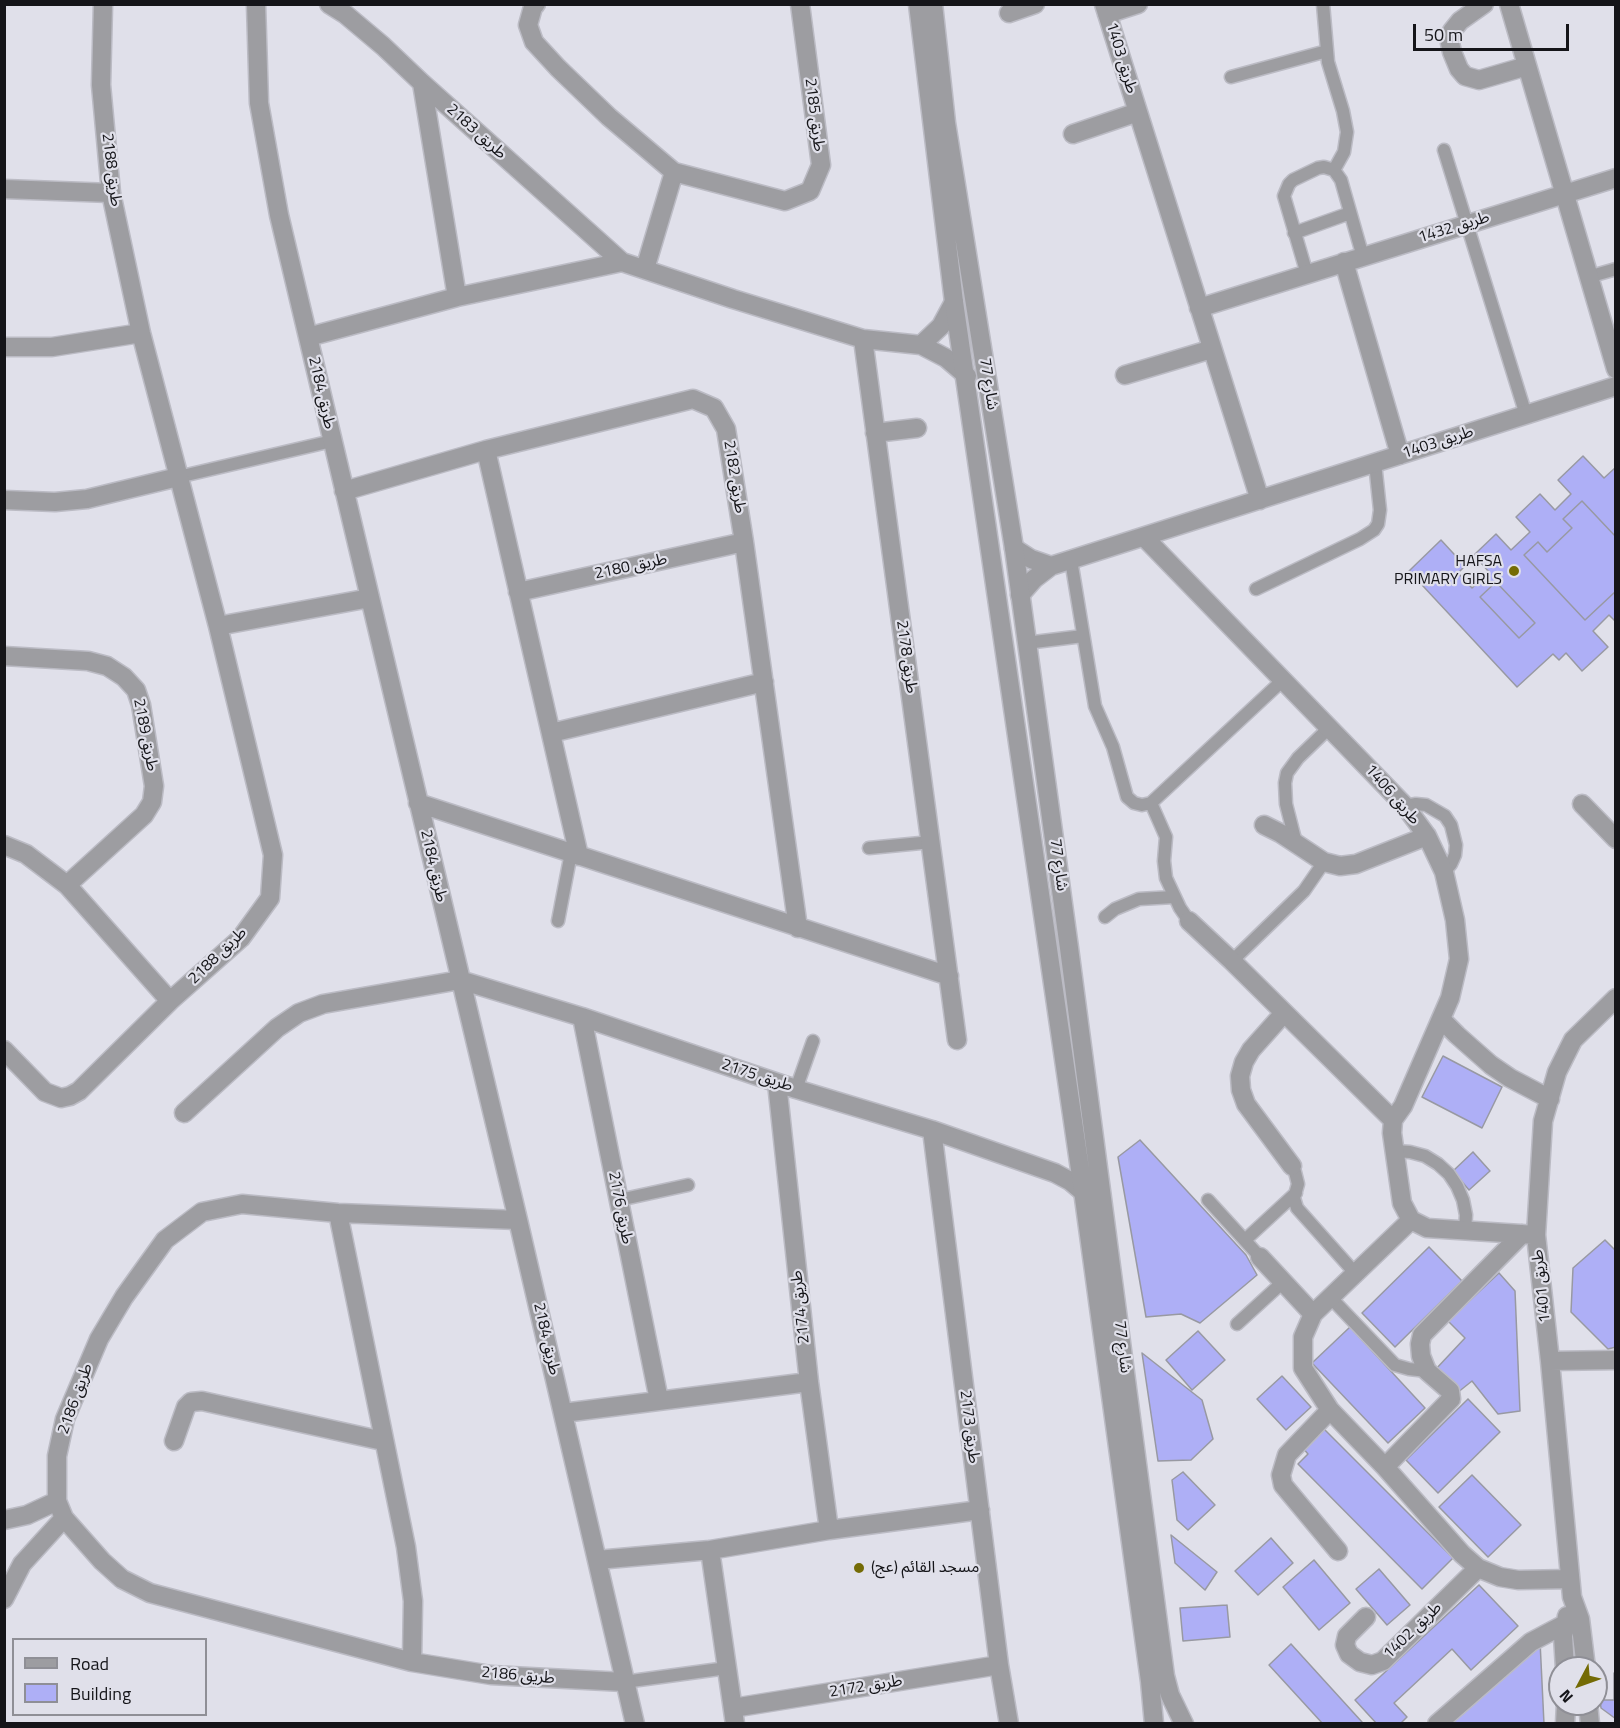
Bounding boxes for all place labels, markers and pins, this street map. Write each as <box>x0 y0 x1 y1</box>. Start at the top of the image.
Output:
place label: HAFSA PRIMARY GIRLS <box>1394 552 1502 590</box>
marker: HAFSA PRIMARY GIRLS <box>1507 564 1521 578</box>
place label: مسجد القائم (عج) <box>871 1558 979 1578</box>
marker: مسجد القائم (عج) <box>852 1561 866 1575</box>

